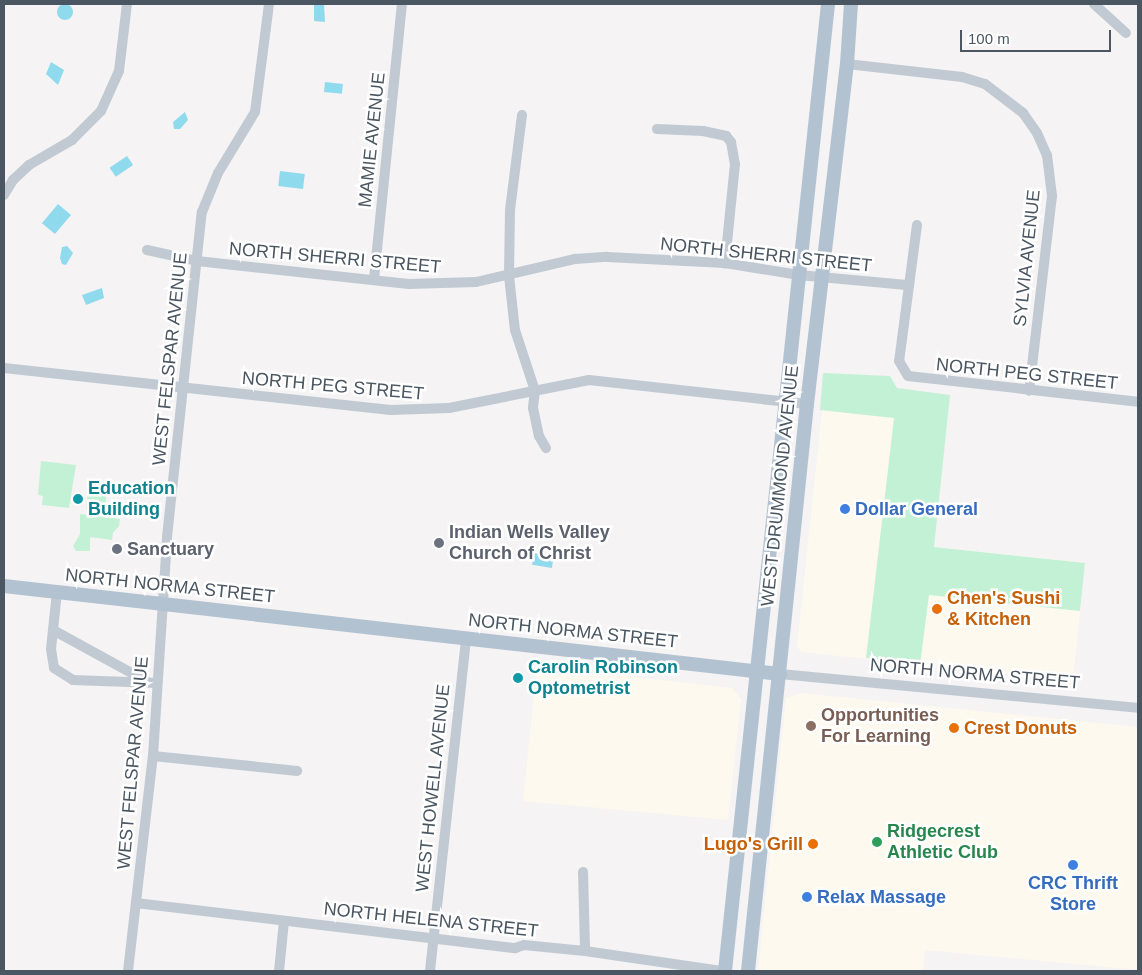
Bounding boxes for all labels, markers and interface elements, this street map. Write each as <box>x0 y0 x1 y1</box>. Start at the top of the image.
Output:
scale bar <box>962 20 1113 52</box>
text: 100 m <box>968 30 1010 47</box>
street label: MAMIE AVENUE <box>354 71 390 209</box>
street label: SYLVIA AVENUE <box>1009 188 1045 328</box>
street label: NORTH SHERRI STREET <box>659 233 873 277</box>
street label: NORTH SHERRI STREET <box>228 238 442 278</box>
street label: WEST FELSPAR AVENUE <box>148 251 192 467</box>
street label: NORTH PEG STREET <box>935 354 1119 394</box>
street label: WEST DRUMMOND AVENUE <box>757 364 803 608</box>
street label: NORTH PEG STREET <box>241 367 425 405</box>
place label: Education Building <box>88 478 175 520</box>
marker: Education Building <box>72 493 84 505</box>
place label: Dollar General <box>855 498 978 520</box>
marker: Dollar General <box>839 503 851 515</box>
place label: Indian Wells Valley Church of Christ <box>449 522 610 564</box>
marker: Indian Wells Valley Church of Christ <box>433 537 445 549</box>
place label: Sanctuary <box>127 538 214 560</box>
marker: Sanctuary <box>111 543 123 555</box>
street label: NORTH NORMA STREET <box>64 564 276 608</box>
place label: Chen's Sushi & Kitchen <box>947 588 1060 630</box>
marker: Chen's Sushi & Kitchen <box>931 603 943 615</box>
street label: NORTH NORMA STREET <box>467 609 679 653</box>
street label: NORTH NORMA STREET <box>869 654 1081 694</box>
street label: WEST FELSPAR AVENUE <box>113 655 153 871</box>
place label: Carolin Robinson Optometrist <box>528 657 678 700</box>
marker: Carolin Robinson Optometrist <box>512 672 524 684</box>
street label: WEST HOWELL AVENUE <box>411 682 455 894</box>
place label: Opportunities For Learning <box>821 705 939 748</box>
place label: Crest Donuts <box>964 717 1077 739</box>
marker: Opportunities For Learning <box>805 720 817 732</box>
marker: Crest Donuts <box>948 722 960 734</box>
place label: Ridgecrest Athletic Club <box>887 821 998 864</box>
place label: Lugo's Grill <box>704 833 803 855</box>
marker: Ridgecrest Athletic Club <box>871 836 883 848</box>
marker: Lugo's Grill <box>807 838 819 850</box>
marker: CRC Thrift Store <box>1067 859 1079 871</box>
place label: CRC Thrift Store <box>1028 873 1118 916</box>
place label: Relax Massage <box>817 886 946 908</box>
marker: Relax Massage <box>801 891 813 903</box>
street label: NORTH HELENA STREET <box>322 898 540 942</box>

